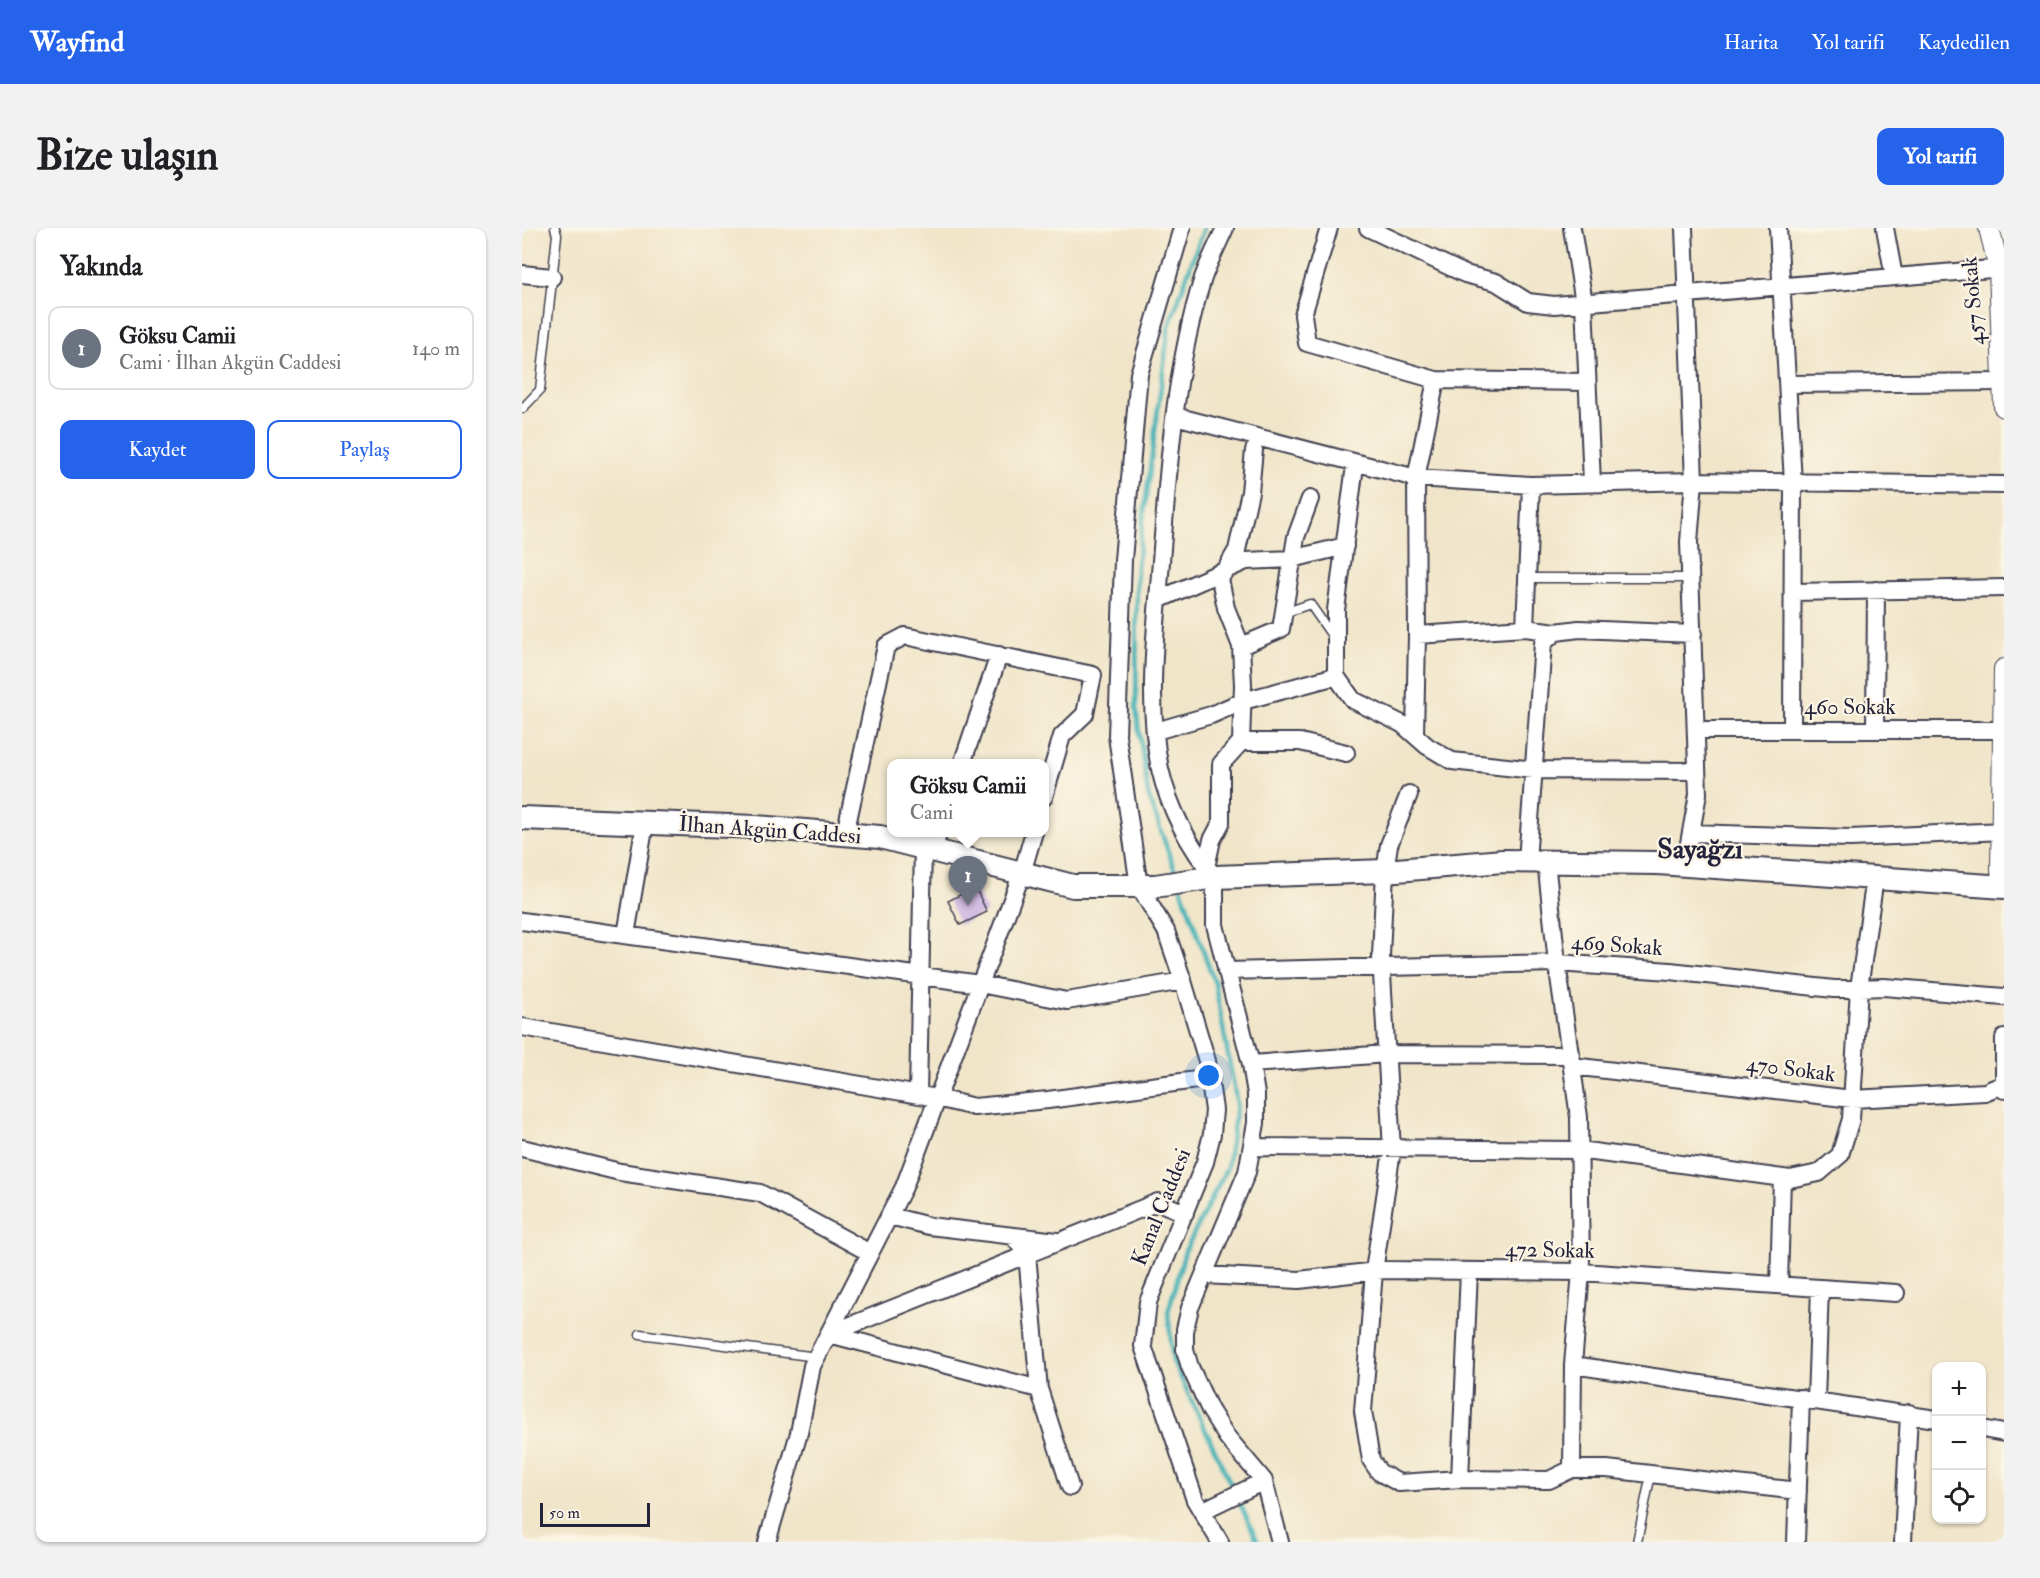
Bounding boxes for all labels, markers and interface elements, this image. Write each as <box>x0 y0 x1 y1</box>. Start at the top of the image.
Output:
text: Wayfind <box>30 25 124 60</box>
text: Harita <box>1724 29 1778 56</box>
text: Yol tarifi <box>1811 29 1885 56</box>
text: Kaydedilen <box>1918 29 2010 56</box>
button: Yol tarifi <box>1877 128 2004 185</box>
text: Bize ulaşın <box>36 130 218 182</box>
text: Yakında <box>60 251 142 283</box>
street label: 457 Sokak <box>1955 255 1991 347</box>
text: Göksu Camii <box>119 322 236 350</box>
text: 1 <box>78 336 85 361</box>
text: 140 m <box>412 336 460 361</box>
text: Cami · İlhan Akgün Caddesi <box>119 350 341 375</box>
button: Kaydet <box>60 420 255 479</box>
button: Paylaş <box>267 420 462 479</box>
street label: 460 Sokak <box>1804 693 1896 721</box>
popup <box>887 759 1049 837</box>
text: Göksu Camii <box>910 772 1026 800</box>
text: Cami <box>910 800 953 825</box>
street label: İlhan Akgün Caddesi <box>678 810 862 850</box>
district label: Sayağzı <box>1657 832 1743 867</box>
pin: 1 <box>948 856 988 906</box>
street label: 469 Sokak <box>1570 928 1664 962</box>
street label: 470 Sokak <box>1745 1050 1838 1088</box>
your location <box>1194 1061 1223 1090</box>
street label: Kanal Caddesi <box>1125 1144 1197 1270</box>
street label: 472 Sokak <box>1505 1235 1596 1265</box>
map controls <box>1932 1362 1986 1524</box>
button: + <box>1932 1362 1986 1416</box>
button: − <box>1932 1416 1986 1470</box>
button: locate <box>1932 1470 1986 1524</box>
scale bar <box>540 1500 650 1528</box>
text: 50 m <box>549 1503 580 1523</box>

